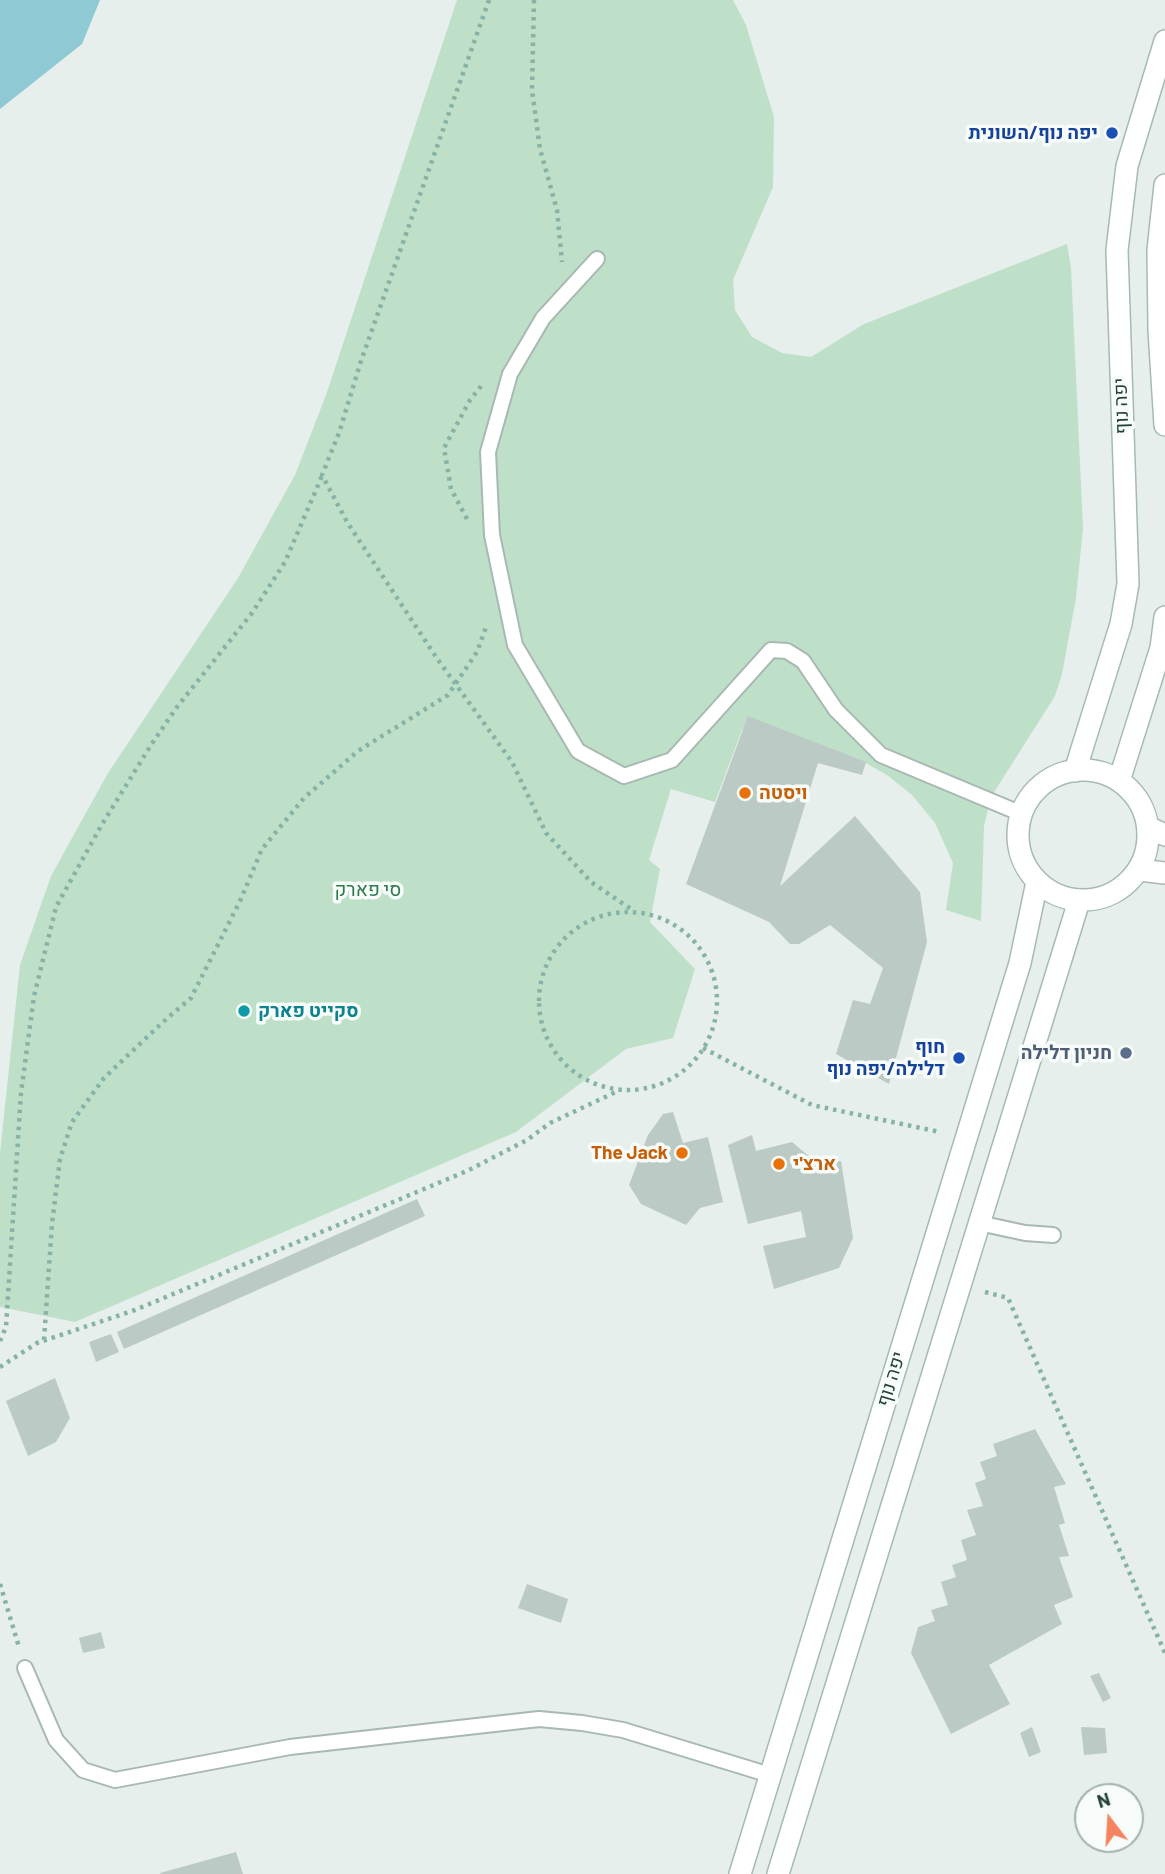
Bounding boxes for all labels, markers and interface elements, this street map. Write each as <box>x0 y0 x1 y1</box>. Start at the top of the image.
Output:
place label: יפה נוף/השונית <box>969 122 1098 144</box>
marker: יפה נוף/השונית <box>1104 125 1120 141</box>
street label: יפה נוף <box>1109 377 1133 435</box>
place label: ויסטה <box>759 782 808 804</box>
marker: ויסטה <box>737 785 753 801</box>
park label: סי פארק <box>335 879 401 901</box>
place label: סקייט פארק <box>258 1000 358 1022</box>
marker: סקייט פארק <box>236 1003 252 1019</box>
place label: חוף דלילה/יפה נוף <box>826 1036 945 1080</box>
place label: חניון דלילה <box>1021 1042 1112 1064</box>
marker: חניון דלילה <box>1118 1045 1134 1061</box>
marker: חוף דלילה/יפה נוף <box>951 1050 967 1066</box>
place label: The Jack <box>591 1142 668 1164</box>
marker: The Jack <box>674 1145 690 1161</box>
place label: ארצ'י <box>793 1153 836 1175</box>
marker: ארצ'י <box>771 1156 787 1172</box>
street label: יפה נוף <box>872 1349 910 1409</box>
north arrow <box>1074 1783 1144 1853</box>
text: N <box>1094 1787 1113 1812</box>

